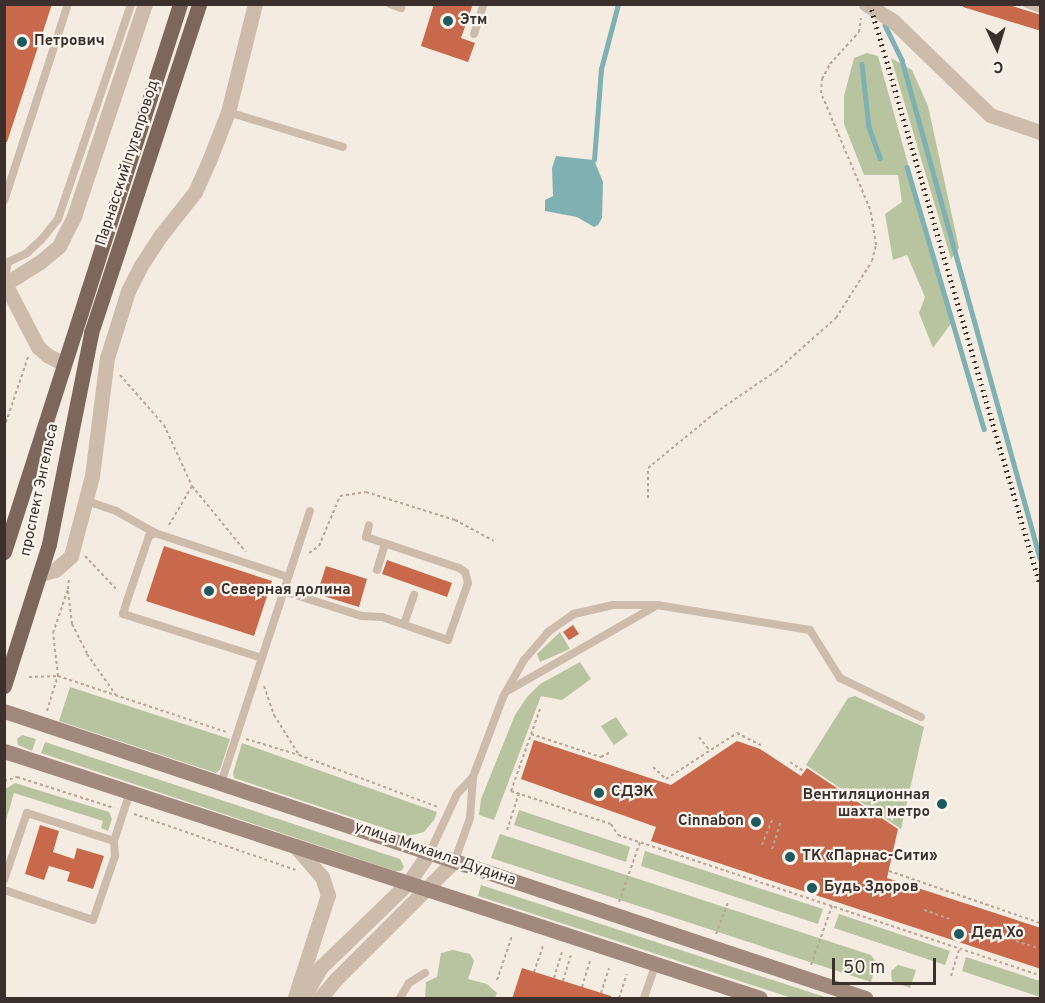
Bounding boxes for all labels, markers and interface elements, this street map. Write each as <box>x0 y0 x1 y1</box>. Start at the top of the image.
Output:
place label: Этм <box>460 12 487 30</box>
marker: Этм <box>441 14 455 28</box>
north arrow <box>967 18 1027 78</box>
place label: Петрович <box>34 33 105 51</box>
marker: Петрович <box>15 35 29 49</box>
text: С <box>992 56 1004 76</box>
street label: Парнасский путепровод <box>93 78 163 248</box>
street label: проспект Энгельса <box>17 422 63 558</box>
place label: Северная долина <box>221 582 351 600</box>
marker: Северная долина <box>202 584 216 598</box>
place label: СДЭК <box>611 784 654 802</box>
marker: СДЭК <box>592 786 606 800</box>
place label: Вентиляционная шахта метро <box>803 786 930 821</box>
marker: Вентиляционная шахта метро <box>935 797 949 811</box>
place label: Cinnabon <box>678 813 744 831</box>
marker: Cinnabon <box>749 815 763 829</box>
street label: улица Михаила Дудина <box>352 818 518 890</box>
place label: ТК «Парнас-Сити» <box>802 848 938 866</box>
marker: ТК «Парнас-Сити» <box>783 850 797 864</box>
place label: Будь Здоров <box>824 879 919 897</box>
marker: Будь Здоров <box>805 881 819 895</box>
place label: Дед Хо <box>971 925 1024 943</box>
marker: Дед Хо <box>952 927 966 941</box>
scale bar <box>835 946 938 984</box>
text: 50 m <box>843 957 885 980</box>

